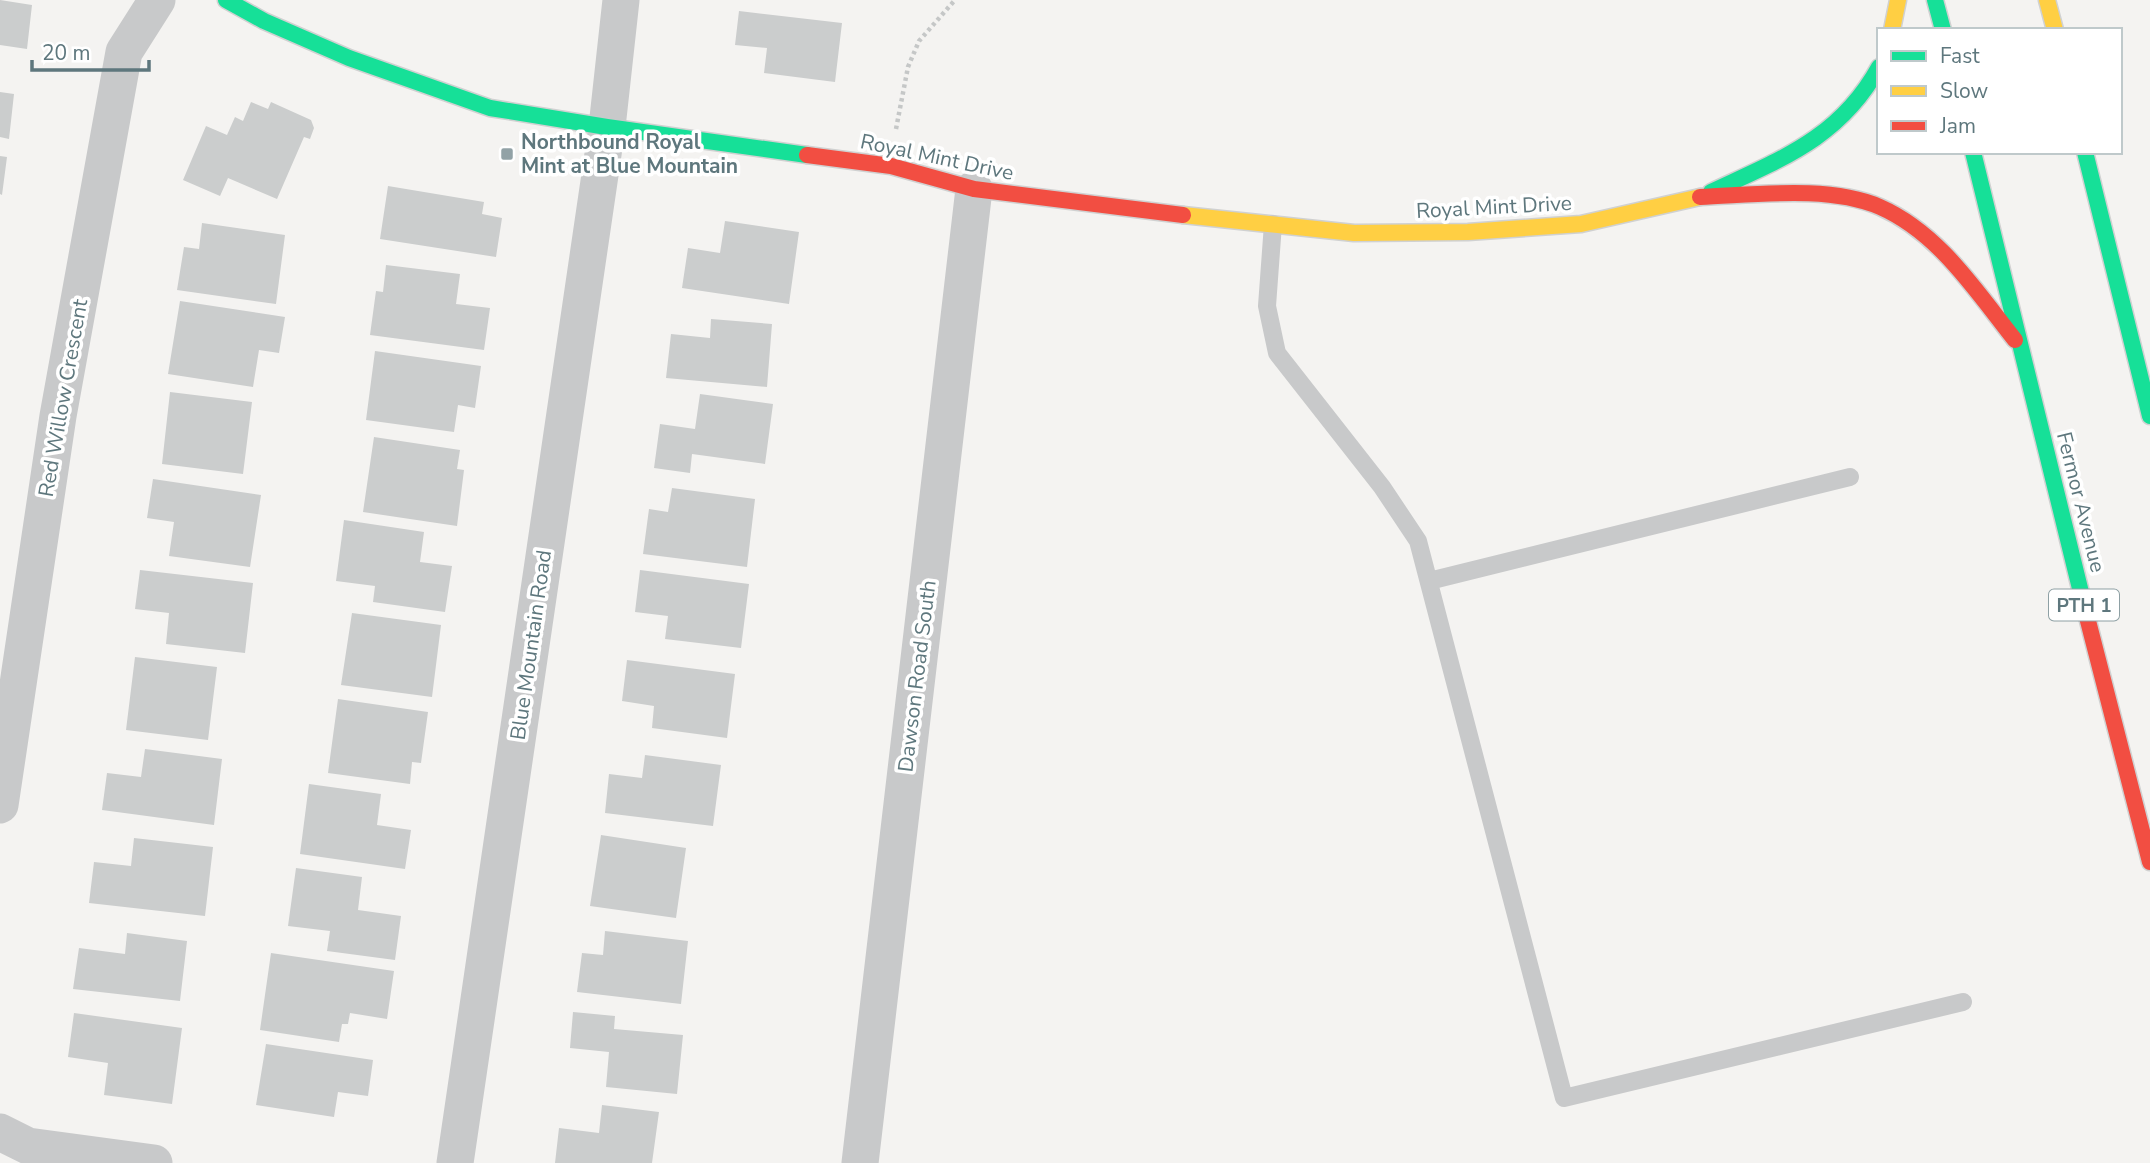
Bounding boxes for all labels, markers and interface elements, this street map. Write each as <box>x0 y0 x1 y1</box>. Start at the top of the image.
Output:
scale bar <box>32 28 149 72</box>
legend <box>1877 28 2122 154</box>
text: 20 m <box>42 39 91 67</box>
text: Fast <box>1940 42 1980 70</box>
text: Slow <box>1940 77 1989 105</box>
text: Jam <box>1939 112 1976 140</box>
street label: Royal Mint Drive <box>858 127 1016 187</box>
place label: Northbound Royal Mint at Blue Mountain <box>521 128 738 180</box>
marker: Northbound Royal Mint at Blue Mountain <box>499 146 515 162</box>
street label: Royal Mint Drive <box>1415 189 1573 225</box>
street label: Red Willow Crescent <box>32 296 94 499</box>
street label: Fermor Avenue <box>2050 429 2112 575</box>
street label: Blue Mountain Road <box>504 548 558 742</box>
street label: Dawson Road South <box>891 578 943 774</box>
road number: PTH 1 <box>2049 590 2119 620</box>

